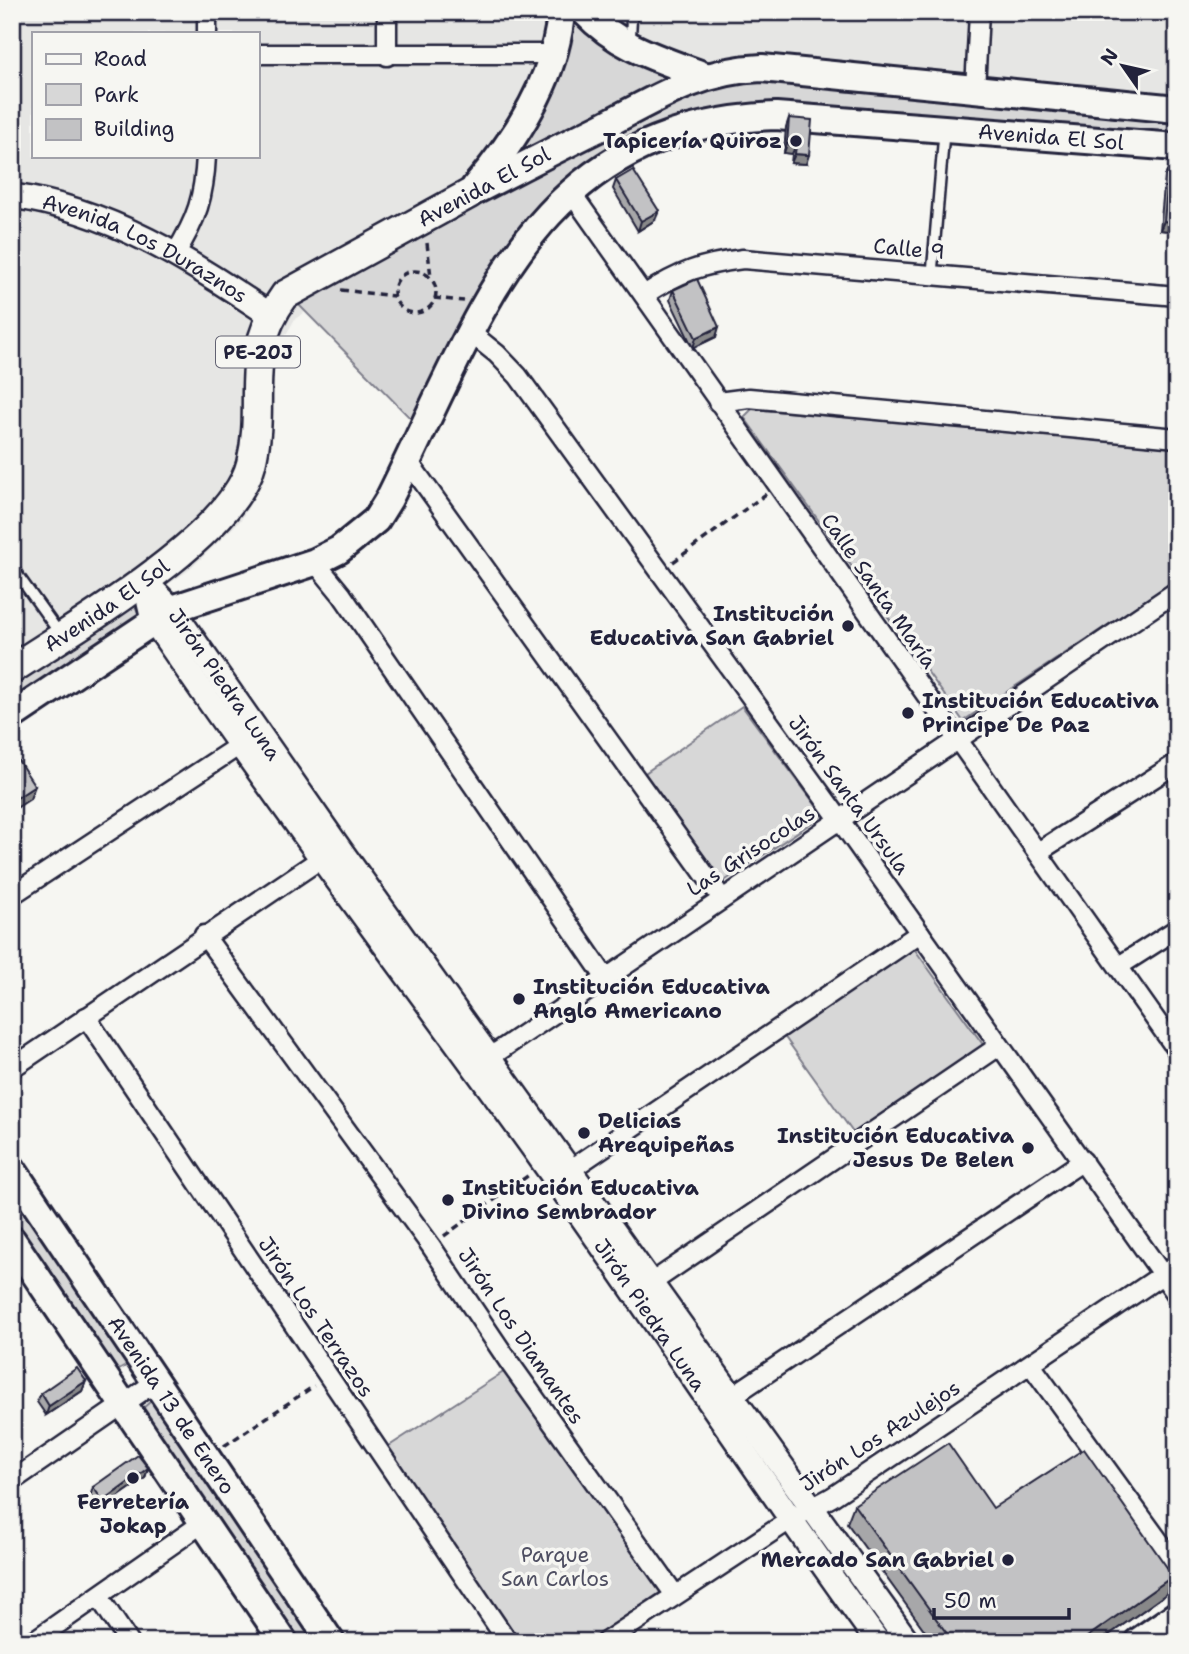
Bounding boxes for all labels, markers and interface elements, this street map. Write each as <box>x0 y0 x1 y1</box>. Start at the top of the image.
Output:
legend <box>32 32 259 158</box>
north arrow <box>1088 32 1158 102</box>
text: N <box>1095 44 1124 70</box>
text: Road <box>94 45 147 73</box>
text: Park <box>94 81 139 109</box>
text: Building <box>94 115 174 143</box>
street label: Avenida El Sol <box>977 118 1126 157</box>
place label: Tapicería Quiroz <box>603 127 782 155</box>
marker: Tapicería Quiroz <box>788 133 804 149</box>
street label: Avenida El Sol <box>413 140 556 234</box>
street label: Avenida Los Duraznos <box>39 188 253 310</box>
street label: Calle 9 <box>872 232 946 266</box>
road number: PE-20J <box>216 336 300 368</box>
street label: Calle Santa María <box>815 508 943 674</box>
street label: Avenida El Sol <box>39 552 176 659</box>
place label: Institución Educativa San Gabriel <box>589 600 834 652</box>
street label: Jirón Piedra Luna <box>162 603 288 766</box>
marker: Institución Educativa San Gabriel <box>840 618 856 634</box>
place label: Institución Educativa Principe De Paz <box>922 687 1160 739</box>
marker: Institución Educativa Principe De Paz <box>900 705 916 721</box>
street label: Jirón Santa Ursula <box>782 710 916 880</box>
street label: Las Grisocolas <box>681 799 821 903</box>
place label: Institución Educativa Anglo Americano <box>533 973 771 1025</box>
marker: Institución Educativa Anglo Americano <box>511 991 527 1007</box>
place label: Delicias Arequipeñas <box>598 1107 734 1159</box>
place label: Institución Educativa Jesus De Belen <box>777 1122 1015 1174</box>
marker: Delicias Arequipeñas <box>576 1125 592 1141</box>
marker: Institución Educativa Jesus De Belen <box>1020 1140 1036 1156</box>
place label: Institución Educativa Divino Sembrador <box>462 1174 700 1226</box>
marker: Institución Educativa Divino Sembrador <box>440 1192 456 1208</box>
street label: Jirón Los Terrazos <box>252 1231 380 1403</box>
street label: Jirón Piedra Luna <box>587 1233 712 1397</box>
street label: Jirón Los Diamantes <box>451 1242 591 1430</box>
street label: Avenida 13 de Enero <box>101 1311 242 1500</box>
street label: Jirón Los Azulejos <box>795 1374 965 1498</box>
marker: Ferretería Jokap <box>125 1470 141 1486</box>
place label: Ferretería Jokap <box>77 1488 190 1540</box>
park label: Parque San Carlos <box>501 1541 609 1593</box>
place label: Mercado San Gabriel <box>761 1546 994 1574</box>
marker: Mercado San Gabriel <box>1000 1552 1016 1568</box>
scale bar <box>934 1577 1068 1621</box>
text: 50 m <box>944 1587 997 1615</box>

